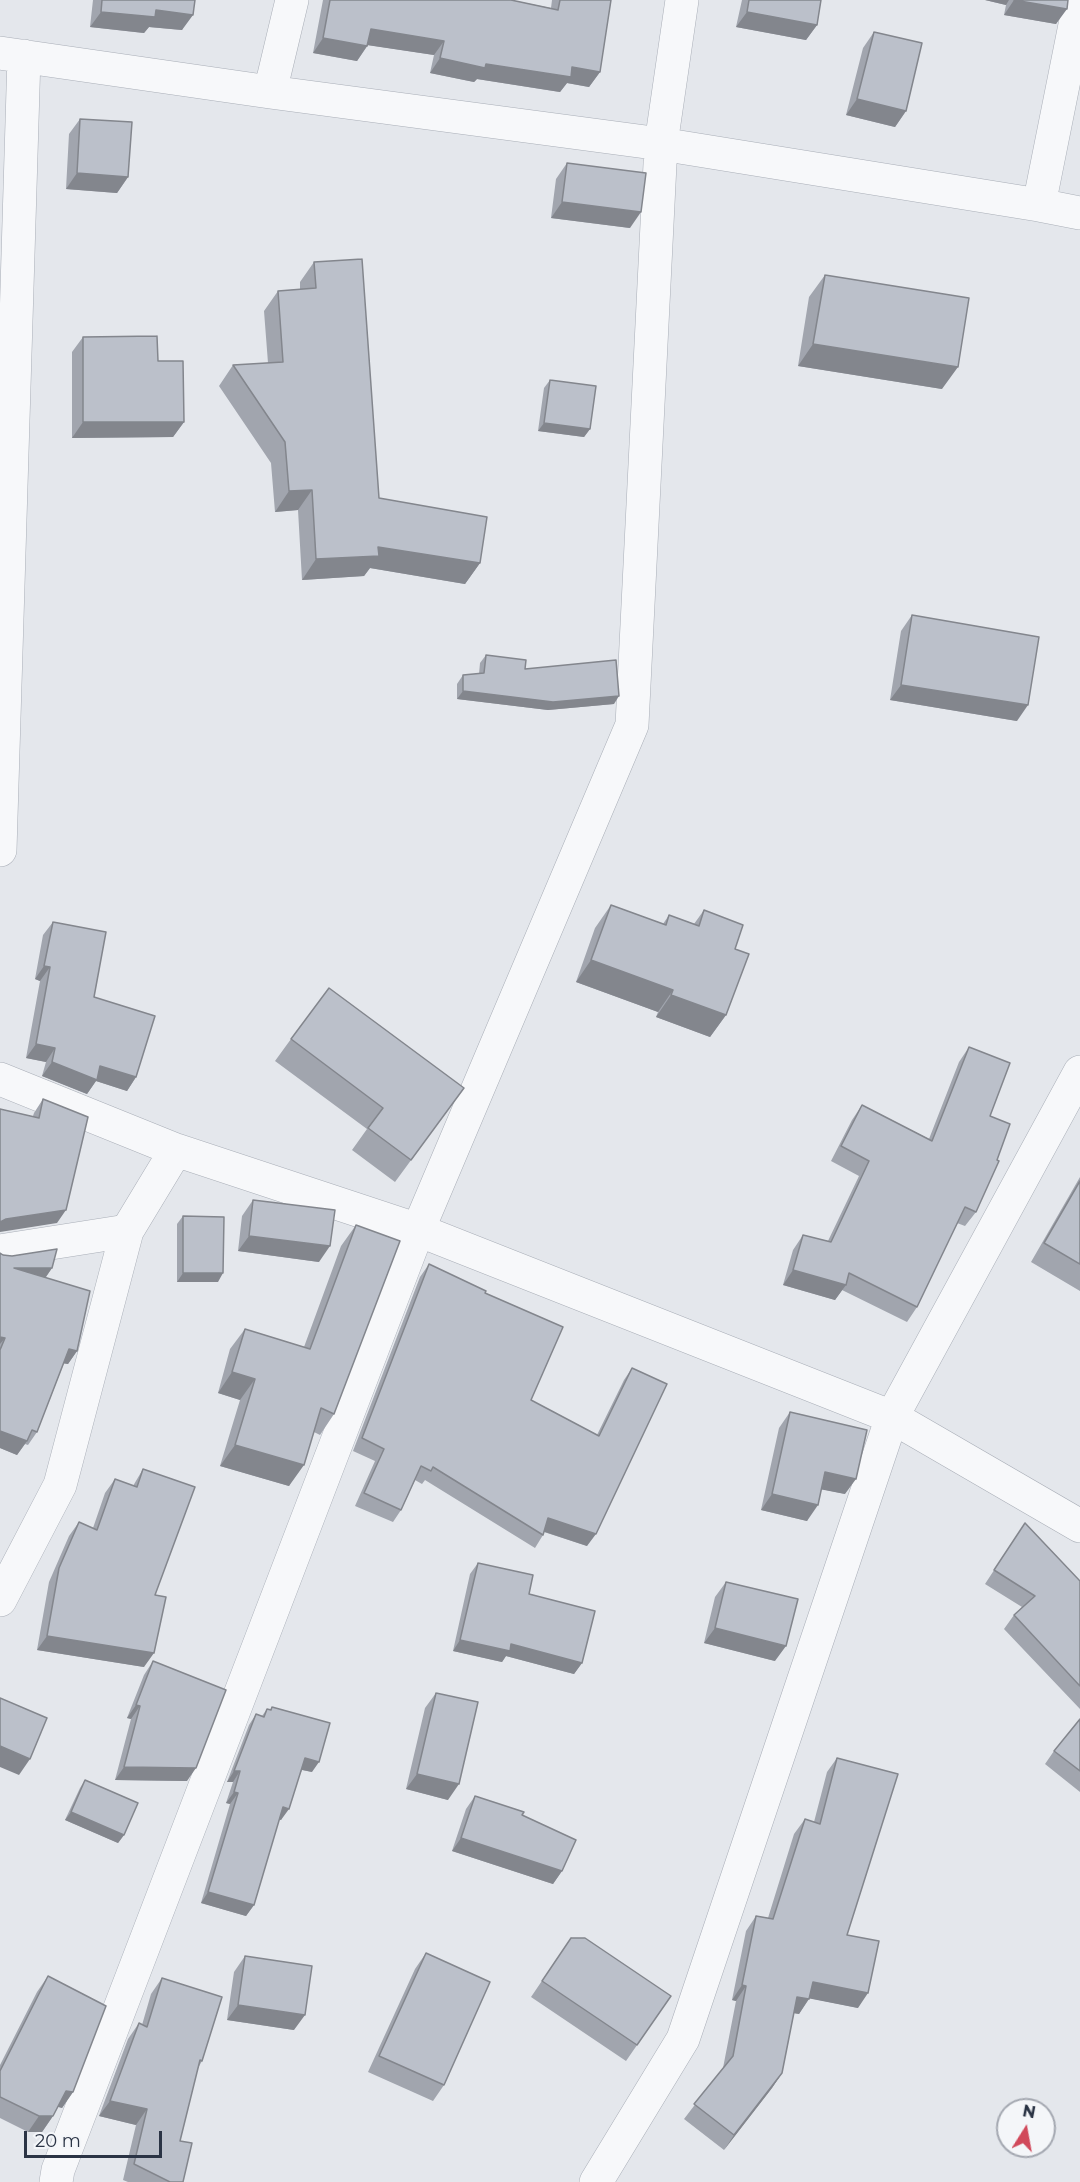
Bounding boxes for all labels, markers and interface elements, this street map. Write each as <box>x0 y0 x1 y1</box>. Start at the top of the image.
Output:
north arrow <box>996 2098 1056 2158</box>
text: N <box>1021 2101 1037 2122</box>
scale bar <box>27 2119 165 2157</box>
text: 20 m <box>35 2130 81 2152</box>

